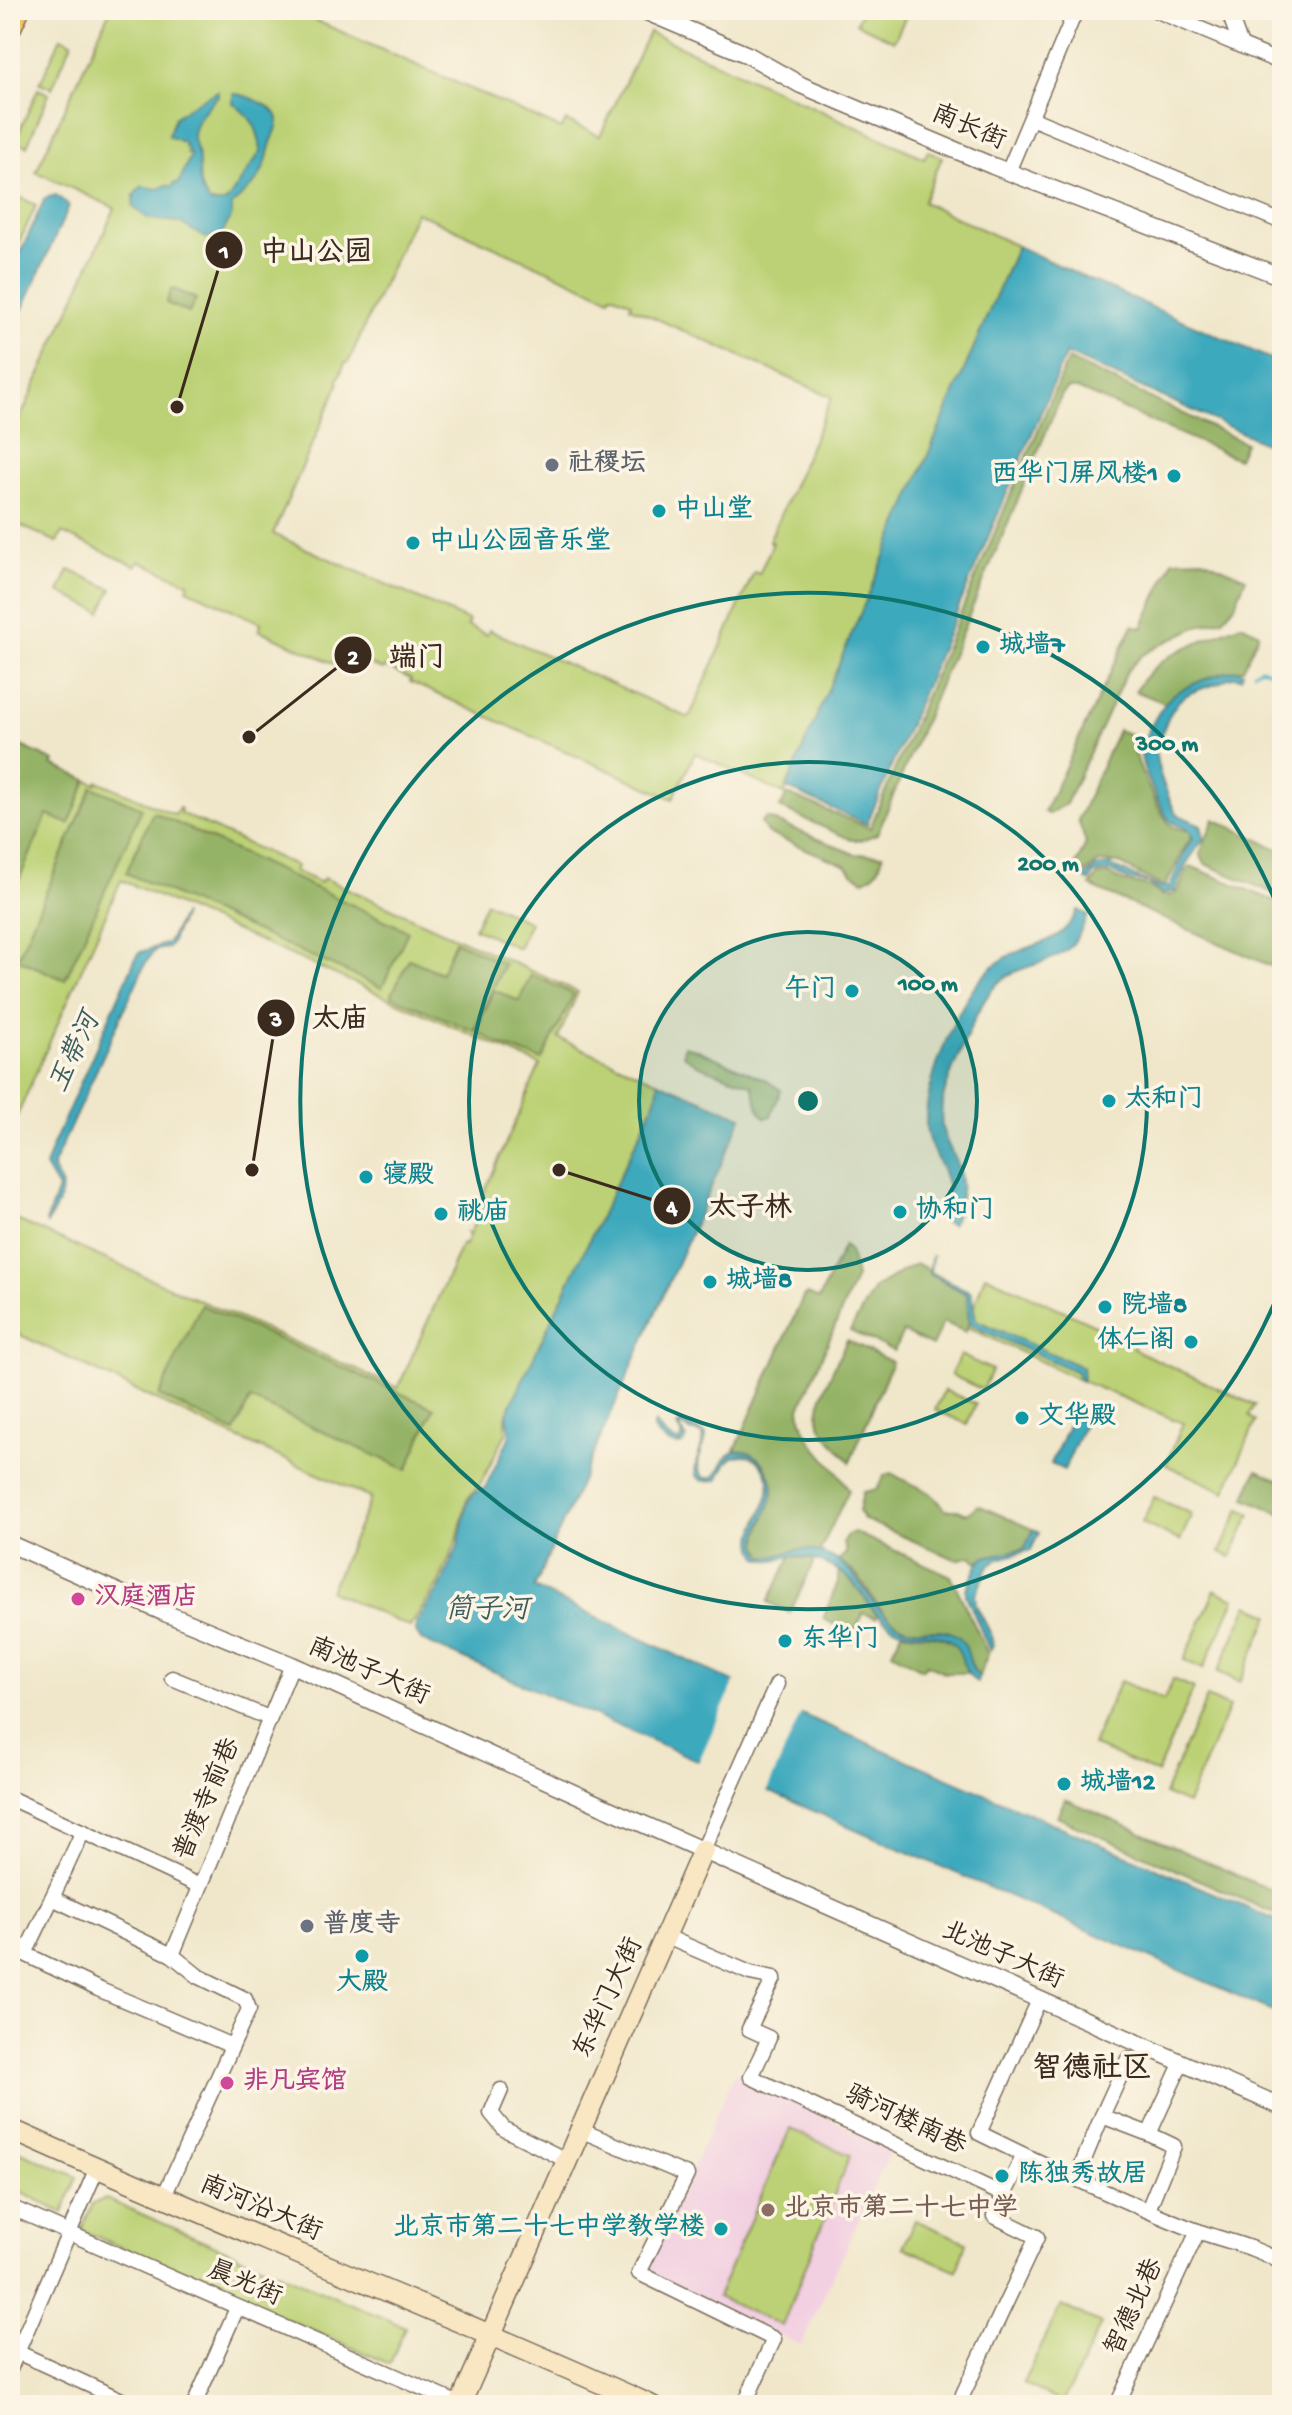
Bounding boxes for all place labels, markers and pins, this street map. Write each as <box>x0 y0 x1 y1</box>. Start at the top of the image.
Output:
callout: 中山公园 <box>204 224 388 276</box>
place label: 社稷坛 <box>568 449 646 481</box>
marker: 社稷坛 <box>543 456 561 474</box>
place label: 西华门屏风楼1 <box>992 459 1158 492</box>
marker: 西华门屏风楼1 <box>1165 467 1183 485</box>
place label: 中山堂 <box>675 494 753 527</box>
marker: 中山堂 <box>650 502 668 520</box>
place label: 中山公园音乐堂 <box>429 526 611 559</box>
marker: 中山公园音乐堂 <box>404 534 422 552</box>
callout: 端门 <box>333 629 461 681</box>
place label: 城墙7 <box>999 630 1066 663</box>
marker: 城墙7 <box>974 638 992 656</box>
place label: 午门 <box>784 974 836 1007</box>
marker: 午门 <box>843 982 861 1000</box>
callout: 太庙 <box>256 992 384 1044</box>
place label: 太和门 <box>1125 1084 1203 1117</box>
centre of rings <box>794 1087 822 1115</box>
marker: 太和门 <box>1100 1092 1118 1110</box>
place label: 寝殿 <box>382 1160 434 1193</box>
marker: 寝殿 <box>357 1168 375 1186</box>
callout: 太子林 <box>652 1180 808 1232</box>
place label: 协和门 <box>916 1195 994 1228</box>
place label: 祧庙 <box>457 1197 509 1230</box>
marker: 协和门 <box>891 1203 909 1221</box>
marker: 祧庙 <box>432 1205 450 1223</box>
place label: 城墙8 <box>726 1265 792 1298</box>
marker: 城墙8 <box>701 1273 719 1291</box>
place label: 院墙8 <box>1121 1290 1187 1323</box>
marker: 院墙8 <box>1096 1298 1114 1316</box>
place label: 体仁阁 <box>1097 1325 1175 1358</box>
marker: 体仁阁 <box>1182 1333 1200 1351</box>
place label: 文华殿 <box>1038 1401 1116 1434</box>
marker: 文华殿 <box>1013 1409 1031 1427</box>
place label: 汉庭酒店 <box>94 1582 198 1615</box>
marker: 汉庭酒店 <box>69 1590 87 1608</box>
place label: 东华门 <box>801 1624 879 1657</box>
marker: 东华门 <box>776 1632 794 1650</box>
place label: 城墙12 <box>1080 1767 1155 1800</box>
marker: 城墙12 <box>1055 1775 1073 1793</box>
place label: 普度寺 <box>323 1909 401 1942</box>
marker: 普度寺 <box>298 1917 316 1935</box>
marker: 大殿 <box>353 1947 371 1965</box>
place label: 大殿 <box>336 1968 388 2000</box>
place label: 非凡宾馆 <box>243 2066 347 2099</box>
marker: 非凡宾馆 <box>218 2074 236 2092</box>
place label: 陈独秀故居 <box>1018 2159 1148 2192</box>
marker: 陈独秀故居 <box>993 2167 1011 2185</box>
place label: 北京市第二十七中学 <box>784 2193 1018 2226</box>
marker: 北京市第二十七中学 <box>759 2201 777 2219</box>
place label: 北京市第二十七中学教学楼 <box>393 2212 705 2245</box>
marker: 北京市第二十七中学教学楼 <box>712 2220 730 2238</box>

